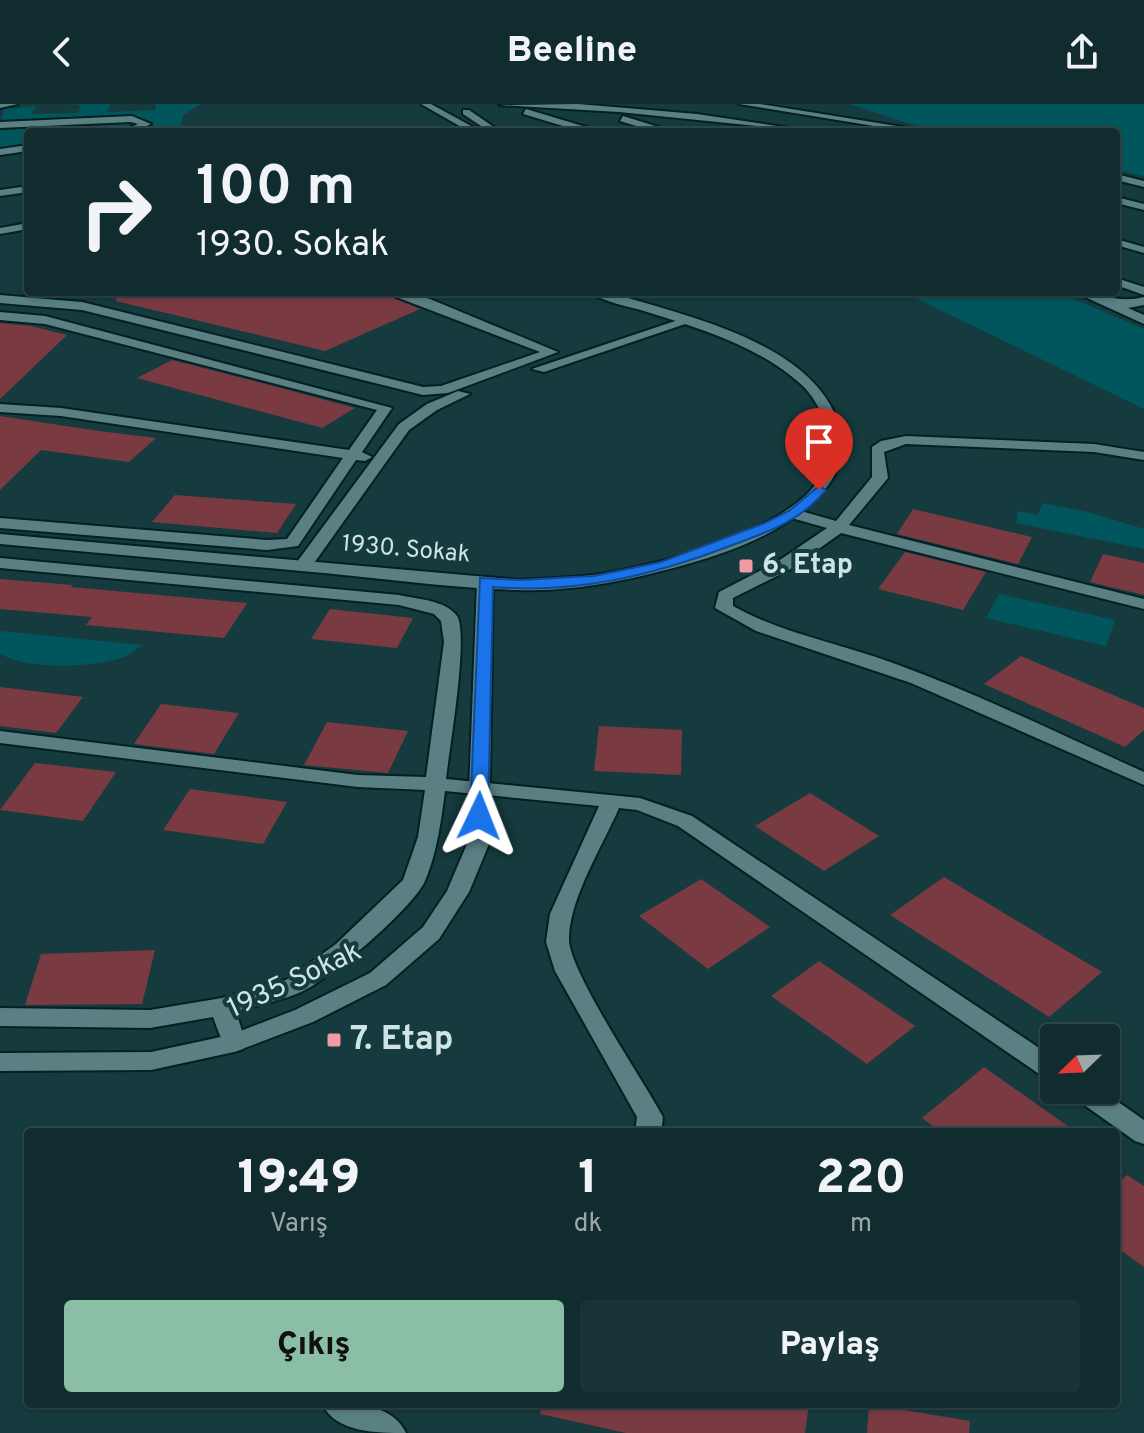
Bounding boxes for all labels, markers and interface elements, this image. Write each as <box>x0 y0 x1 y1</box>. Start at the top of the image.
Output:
text: Beeline <box>507 29 637 75</box>
icon: back <box>40 30 84 74</box>
icon: share <box>1060 30 1104 74</box>
text: 100 m <box>196 154 355 224</box>
icon: right <box>64 160 168 264</box>
text: 1930. Sokak <box>196 223 389 269</box>
pin <box>785 408 853 490</box>
icon: arrive <box>797 420 841 464</box>
street label: 1930. Sokak <box>341 529 471 571</box>
place label: 6. Etap <box>762 548 853 584</box>
marker: 6. Etap <box>737 557 755 575</box>
position arrow <box>437 774 521 858</box>
street label: 1935 Sokak <box>222 934 368 1028</box>
place label: 7. Etap <box>350 1019 454 1062</box>
north arrow <box>1040 1024 1120 1104</box>
map controls <box>1040 1024 1120 1104</box>
marker: 7. Etap <box>325 1031 343 1049</box>
text: 19:49 <box>238 1150 360 1210</box>
text: 1 <box>578 1150 598 1210</box>
text: 220 <box>816 1150 906 1210</box>
text: Varış <box>270 1208 328 1241</box>
text: dk <box>574 1208 602 1241</box>
text: m <box>850 1208 872 1241</box>
button: Çıkış <box>64 1300 564 1392</box>
button: Paylaş <box>580 1300 1080 1392</box>

